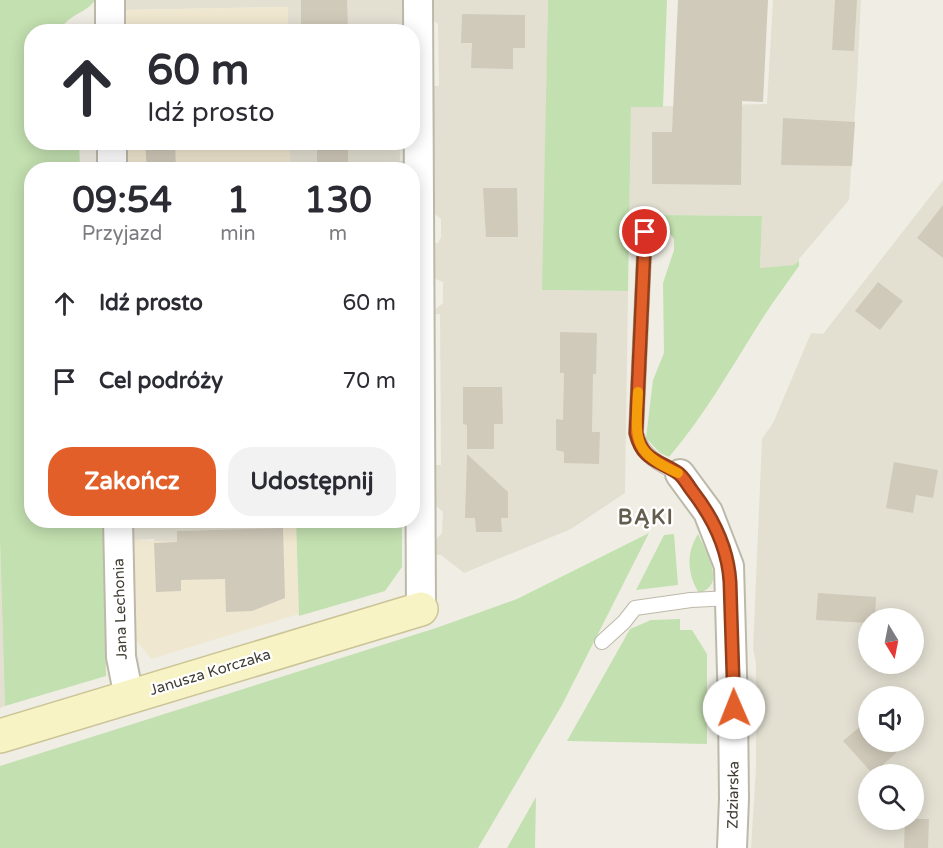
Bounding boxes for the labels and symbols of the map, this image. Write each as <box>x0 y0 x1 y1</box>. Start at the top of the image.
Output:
pin <box>619 206 670 257</box>
district label: BĄKI <box>618 505 674 530</box>
street label: Jana Lechonia <box>109 558 131 660</box>
north arrow <box>858 608 924 674</box>
street label: Janusza Korczaka <box>147 645 273 699</box>
position arrow <box>702 676 766 740</box>
street label: Zdziarska <box>723 761 743 829</box>

